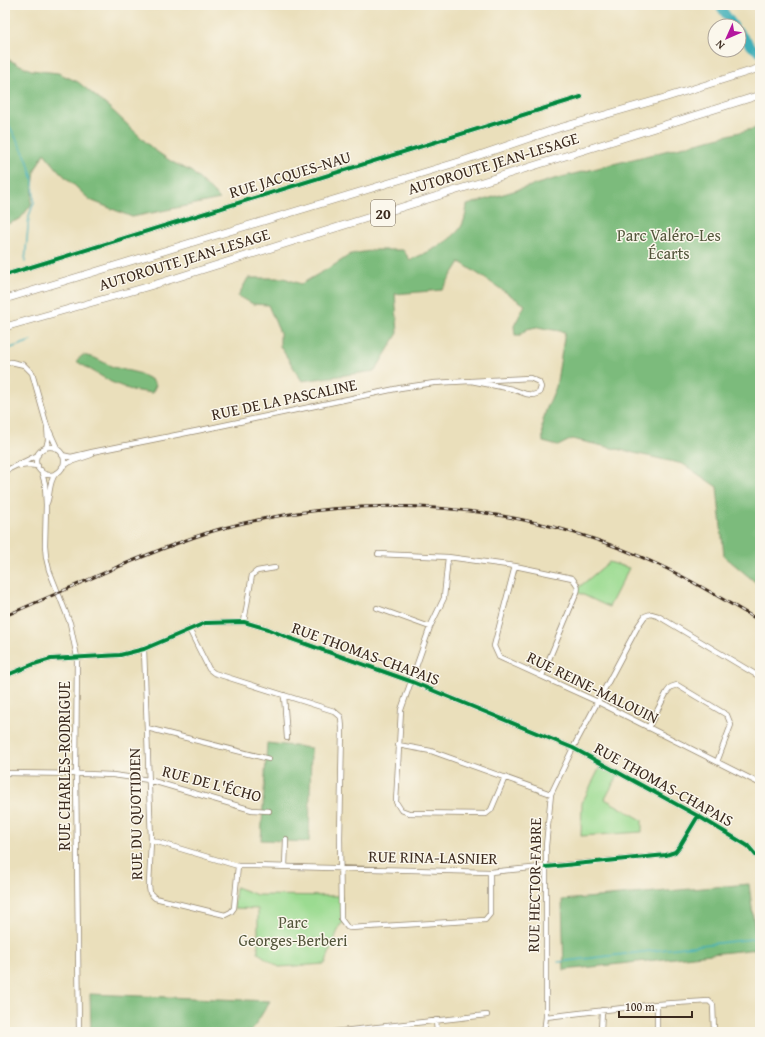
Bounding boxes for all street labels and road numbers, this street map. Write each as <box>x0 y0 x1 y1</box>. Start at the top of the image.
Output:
street label: AUTOROUTE JEAN-LESAGE <box>404 126 582 200</box>
street label: RUE JACQUES-NAU <box>226 144 354 204</box>
road number: 20 <box>371 200 395 226</box>
street label: AUTOROUTE JEAN-LESAGE <box>95 222 273 296</box>
street label: RUE DE LA PASCALINE <box>209 372 359 426</box>
street label: RUE THOMAS-CHAPAIS <box>289 615 444 691</box>
street label: RUE REINE-MALOUIN <box>523 645 663 730</box>
street label: RUE CHARLES-RODRIGUE <box>52 681 76 851</box>
street label: RUE THOMAS-CHAPAIS <box>590 736 738 832</box>
street label: RUE DU QUOTIDIEN <box>122 747 148 880</box>
street label: RUE DE L'ÉCHO <box>160 758 265 808</box>
street label: RUE HECTOR-FABRE <box>521 817 547 953</box>
street label: RUE RINA-LASNIER <box>368 844 499 870</box>

